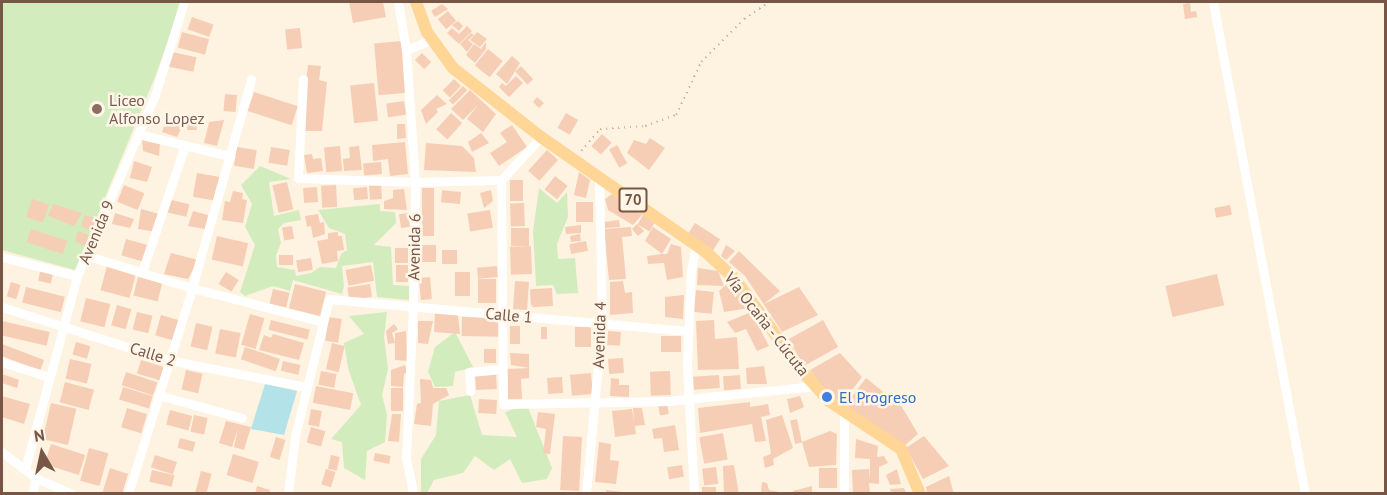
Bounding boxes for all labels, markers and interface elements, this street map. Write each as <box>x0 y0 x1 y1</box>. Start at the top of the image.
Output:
place label: Liceo Alfonso Lopez <box>109 90 205 128</box>
marker: Liceo Alfonso Lopez <box>90 102 104 116</box>
road number: 70 <box>618 188 648 212</box>
street label: Avenida 9 <box>74 197 118 267</box>
street label: Avenida 6 <box>404 213 424 281</box>
street label: Vía Ocaña - Cúcuta <box>720 267 814 381</box>
street label: Avenida 4 <box>588 301 610 369</box>
street label: Calle 1 <box>485 303 533 327</box>
street label: Calle 2 <box>128 338 178 370</box>
place label: El Progreso <box>839 387 916 407</box>
marker: El Progreso <box>820 390 834 404</box>
north arrow <box>12 423 72 483</box>
text: N <box>32 425 46 446</box>

